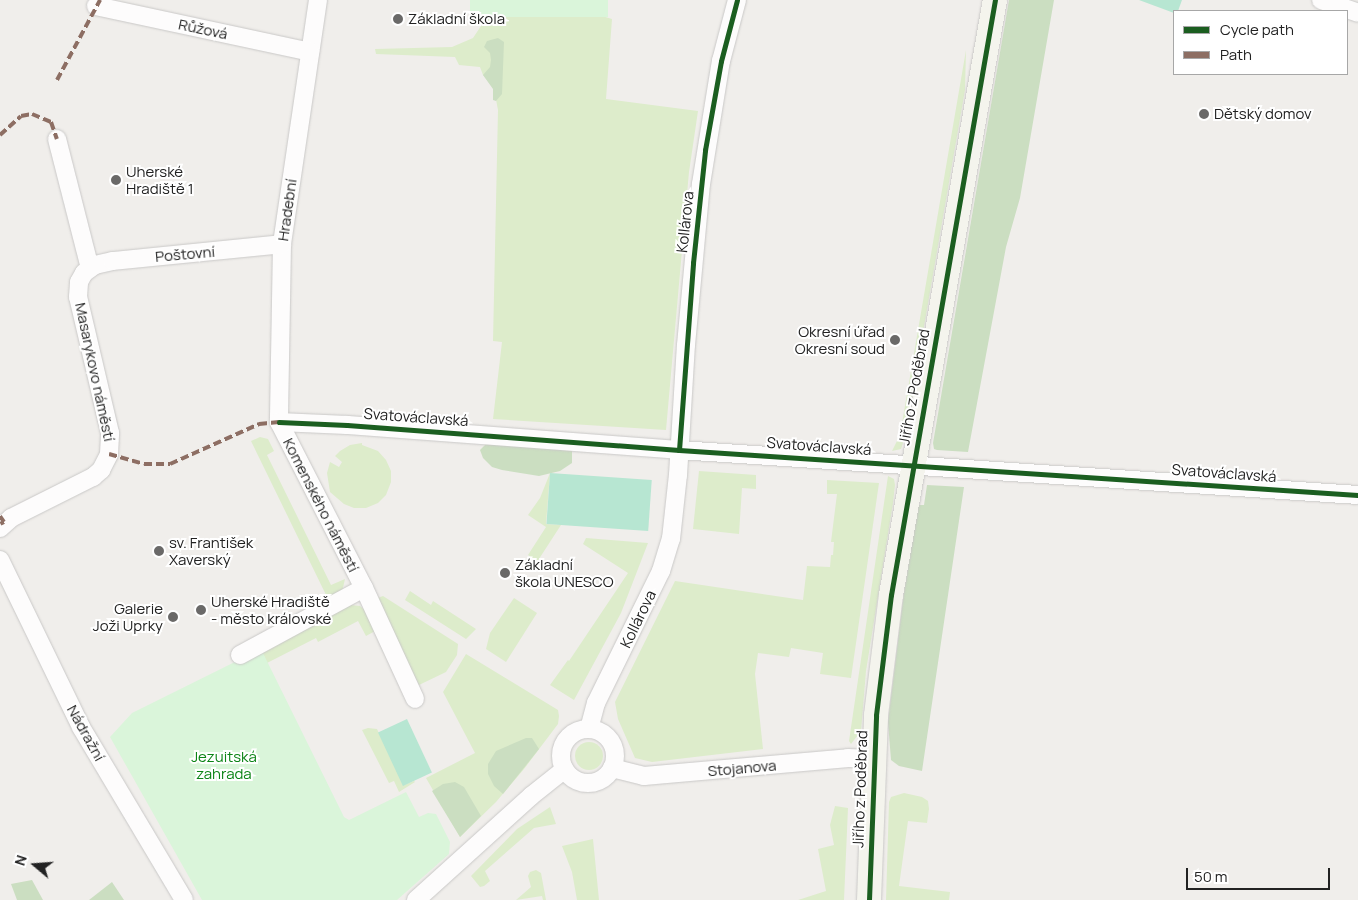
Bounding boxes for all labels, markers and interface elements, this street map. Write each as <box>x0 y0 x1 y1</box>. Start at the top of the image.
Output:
place label: Základní škola <box>408 10 505 28</box>
legend <box>1173 10 1348 75</box>
marker: Základní škola <box>392 13 404 25</box>
street label: Růžová <box>177 15 229 43</box>
text: Cycle path <box>1220 19 1294 40</box>
text: Path <box>1220 44 1252 65</box>
place label: Dětský domov <box>1214 105 1312 123</box>
marker: Dětský domov <box>1198 108 1210 120</box>
place label: Uherské Hradiště 1 <box>126 162 194 197</box>
marker: Uherské Hradiště 1 <box>110 174 122 186</box>
street label: Hradební <box>274 178 300 242</box>
street label: Kollárova <box>673 190 697 254</box>
street label: Poštovní <box>154 242 216 266</box>
street label: Masarykovo náměstí <box>71 301 119 443</box>
place label: Okresní úřad Okresní soud <box>795 322 885 357</box>
street label: Jiřího z Poděbrad <box>895 327 933 447</box>
marker: Okresní úřad Okresní soud <box>889 334 901 346</box>
street label: Svatováclavská <box>363 404 469 430</box>
street label: Svatováclavská <box>766 433 872 459</box>
street label: Komenského náměstí <box>279 435 363 575</box>
street label: Svatováclavská <box>1171 460 1277 486</box>
place label: sv. František Xaverský <box>169 533 253 568</box>
marker: sv. František Xaverský <box>153 545 165 557</box>
place label: Základní škola UNESCO <box>515 555 614 590</box>
marker: Základní škola UNESCO <box>499 567 511 579</box>
street label: Kollárova <box>616 587 660 651</box>
place label: Uherské Hradiště - město královské <box>211 592 331 627</box>
place label: Galerie Joži Uprky <box>93 599 163 634</box>
marker: Uherské Hradiště - město královské <box>195 604 207 616</box>
marker: Galerie Joži Uprky <box>167 611 179 623</box>
street label: Nádražní <box>63 702 109 764</box>
street label: Jiřího z Poděbrad <box>849 730 871 848</box>
park label: Jezuitská zahrada <box>191 747 257 782</box>
street label: Stojanova <box>707 756 777 780</box>
north arrow <box>10 840 60 890</box>
text: N <box>10 852 31 868</box>
scale bar <box>1188 858 1332 890</box>
text: 50 m <box>1194 866 1228 887</box>

